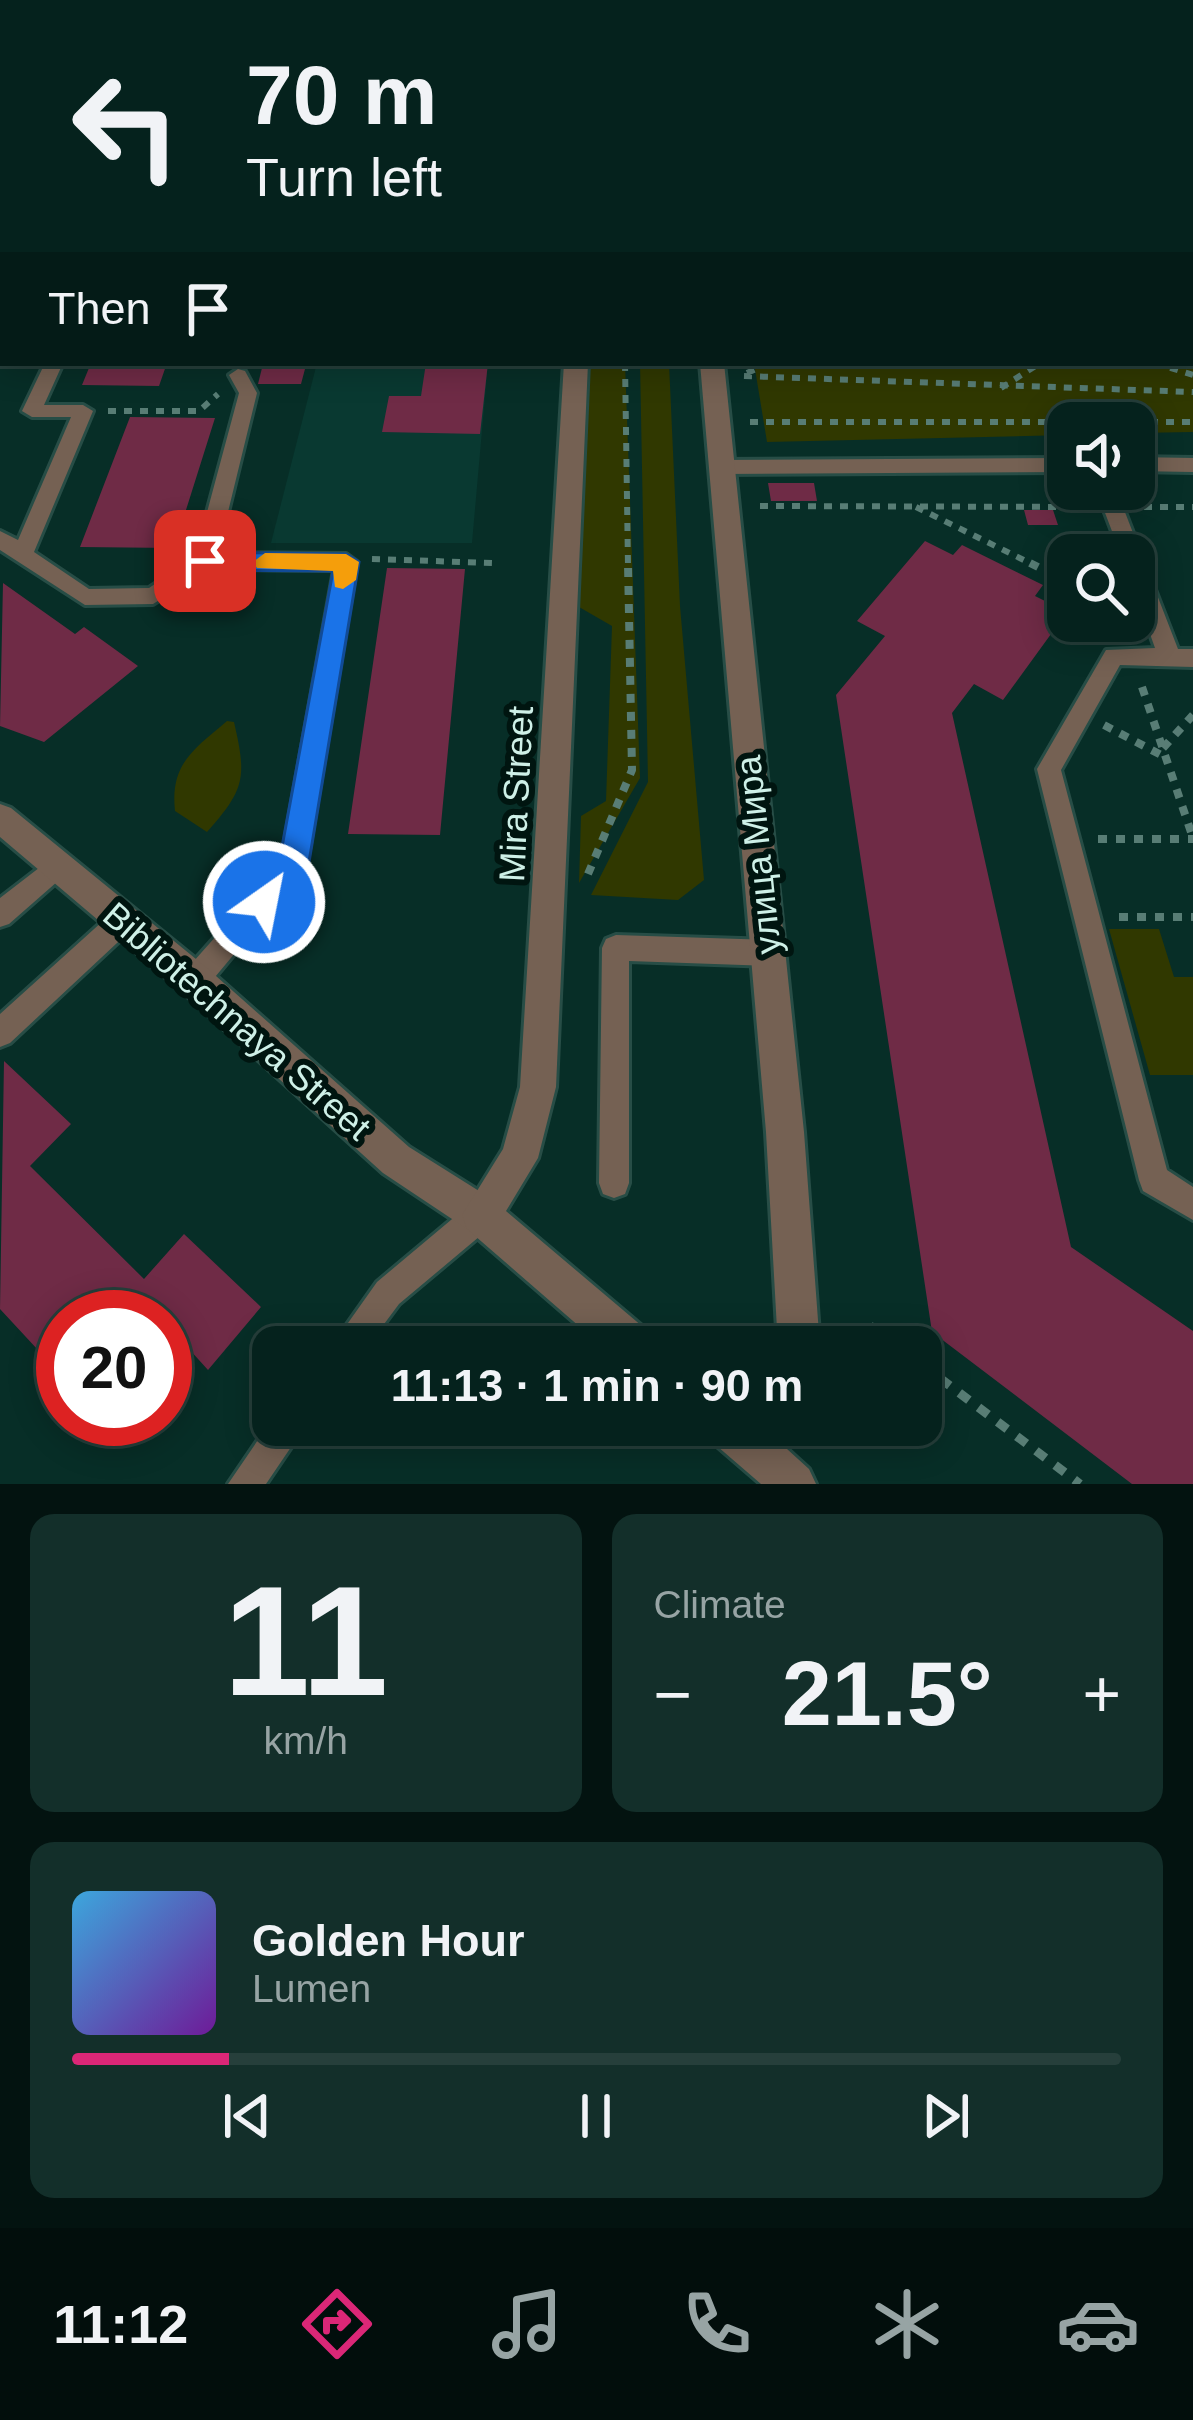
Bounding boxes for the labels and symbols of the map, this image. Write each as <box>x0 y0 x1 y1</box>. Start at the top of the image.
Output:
pin <box>154 510 256 612</box>
street label: Mira Street <box>491 705 541 883</box>
street label: улица Мира <box>727 753 789 956</box>
position arrow <box>201 839 327 965</box>
street label: Bibliotechnaya Street <box>95 894 379 1148</box>
speed limit sign: 20 <box>36 1290 192 1446</box>

